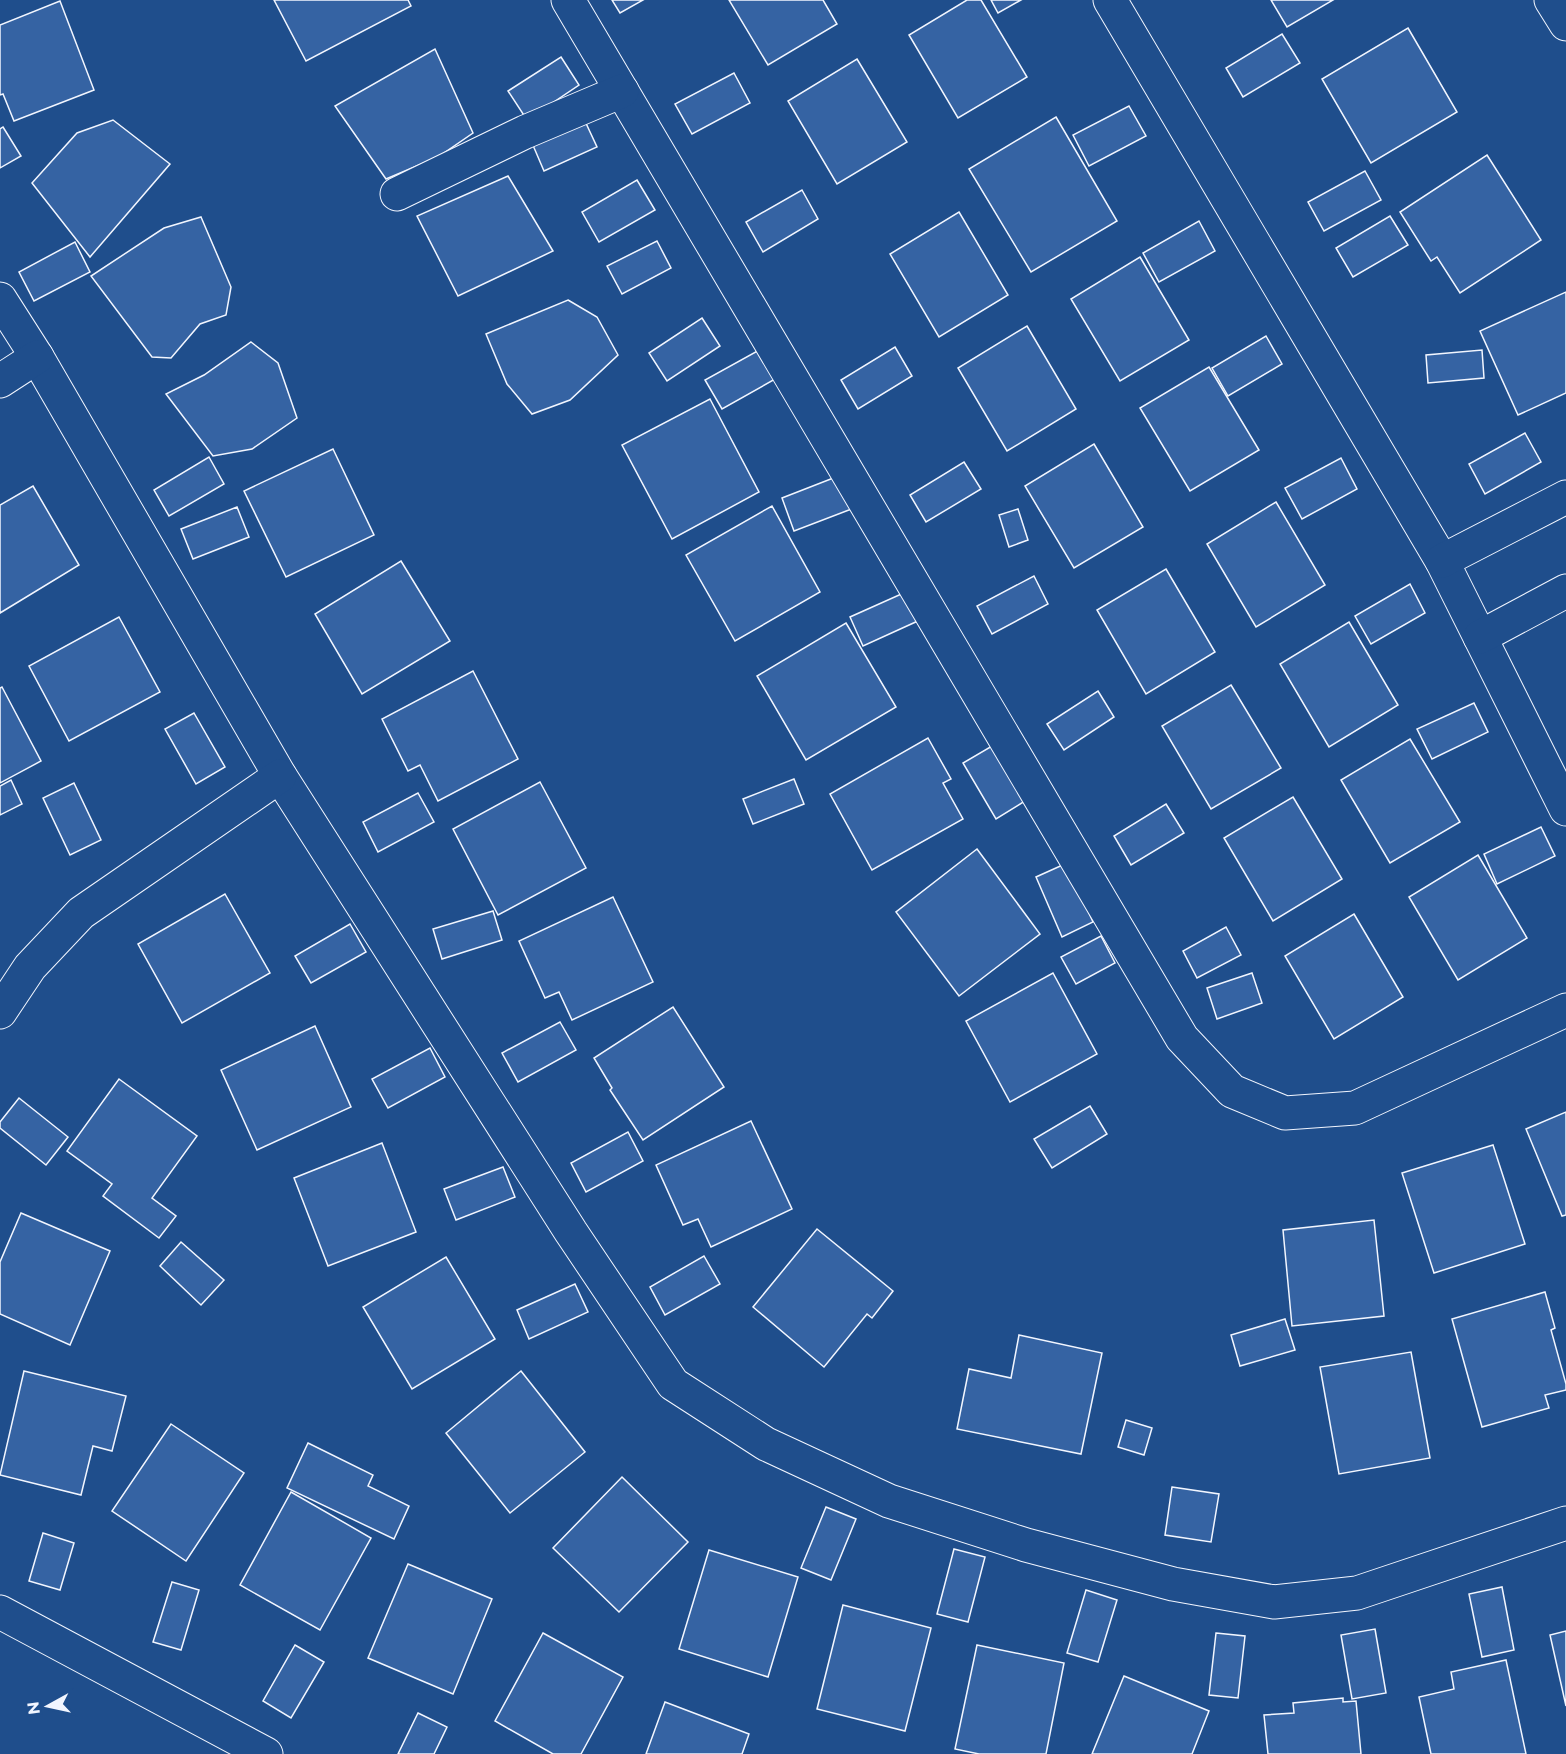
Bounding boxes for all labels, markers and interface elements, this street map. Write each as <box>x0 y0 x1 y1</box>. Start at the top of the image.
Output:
north arrow <box>18 1676 78 1736</box>
text: N <box>23 1700 44 1716</box>

